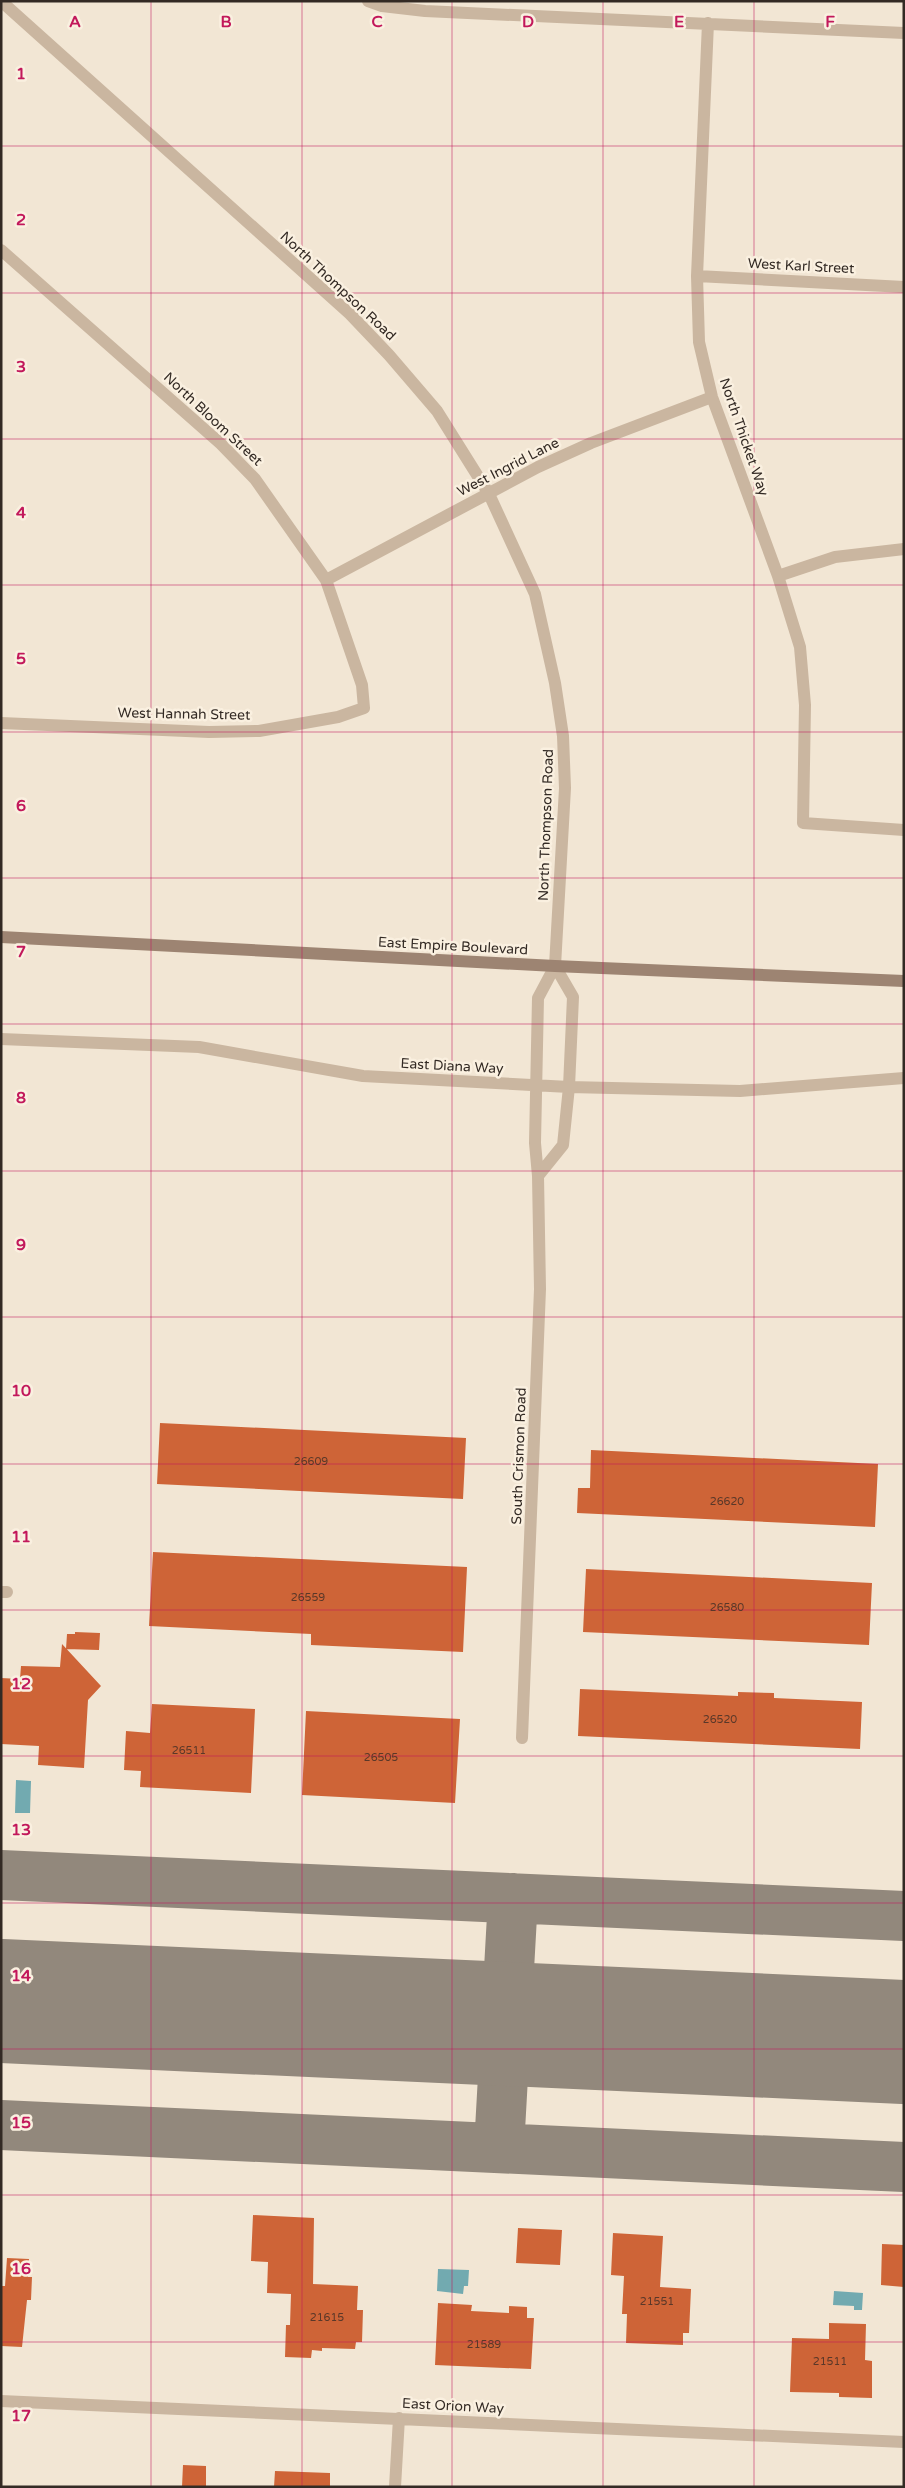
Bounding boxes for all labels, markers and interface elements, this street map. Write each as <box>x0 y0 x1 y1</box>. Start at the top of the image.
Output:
text: A <box>69 12 81 32</box>
text: B <box>220 12 232 32</box>
text: C <box>371 12 383 32</box>
text: D <box>522 12 534 32</box>
text: E <box>674 12 684 32</box>
text: F <box>825 12 835 32</box>
text: 1 <box>16 64 26 84</box>
text: 2 <box>16 210 26 230</box>
street label: North Thompson Road <box>277 228 399 344</box>
street label: West Karl Street <box>747 255 855 277</box>
text: 3 <box>16 357 26 377</box>
street label: North Bloom Street <box>160 369 266 470</box>
street label: North Thicket Way <box>716 376 772 499</box>
street label: West Ingrid Lane <box>454 434 562 500</box>
text: 4 <box>16 503 26 523</box>
text: 5 <box>16 649 26 669</box>
street label: West Hannah Street <box>118 704 251 724</box>
street label: North Thompson Road <box>535 749 557 901</box>
text: 6 <box>16 796 26 816</box>
street label: East Empire Boulevard <box>378 934 528 958</box>
text: 7 <box>16 942 26 962</box>
street label: East Diana Way <box>400 1055 504 1077</box>
text: 8 <box>16 1088 26 1108</box>
text: 9 <box>16 1235 26 1255</box>
text: 10 <box>11 1381 31 1401</box>
street label: South Crismon Road <box>508 1387 530 1525</box>
house number: 26609 <box>294 1455 328 1468</box>
house number: 26620 <box>710 1495 744 1508</box>
text: 11 <box>11 1527 31 1547</box>
house number: 26559 <box>291 1591 325 1604</box>
house number: 26580 <box>710 1601 744 1614</box>
text: 12 <box>11 1674 31 1694</box>
house number: 26520 <box>703 1713 737 1726</box>
house number: 26511 <box>172 1744 206 1757</box>
house number: 26505 <box>364 1751 398 1764</box>
text: 13 <box>11 1820 31 1840</box>
text: 14 <box>11 1966 31 1986</box>
text: 15 <box>11 2113 31 2133</box>
text: 16 <box>11 2259 31 2279</box>
house number: 21551 <box>640 2295 674 2308</box>
house number: 21615 <box>310 2311 344 2324</box>
house number: 21589 <box>467 2338 501 2351</box>
house number: 21511 <box>813 2355 847 2368</box>
street label: East Orion Way <box>402 2395 505 2417</box>
text: 17 <box>11 2406 31 2426</box>

